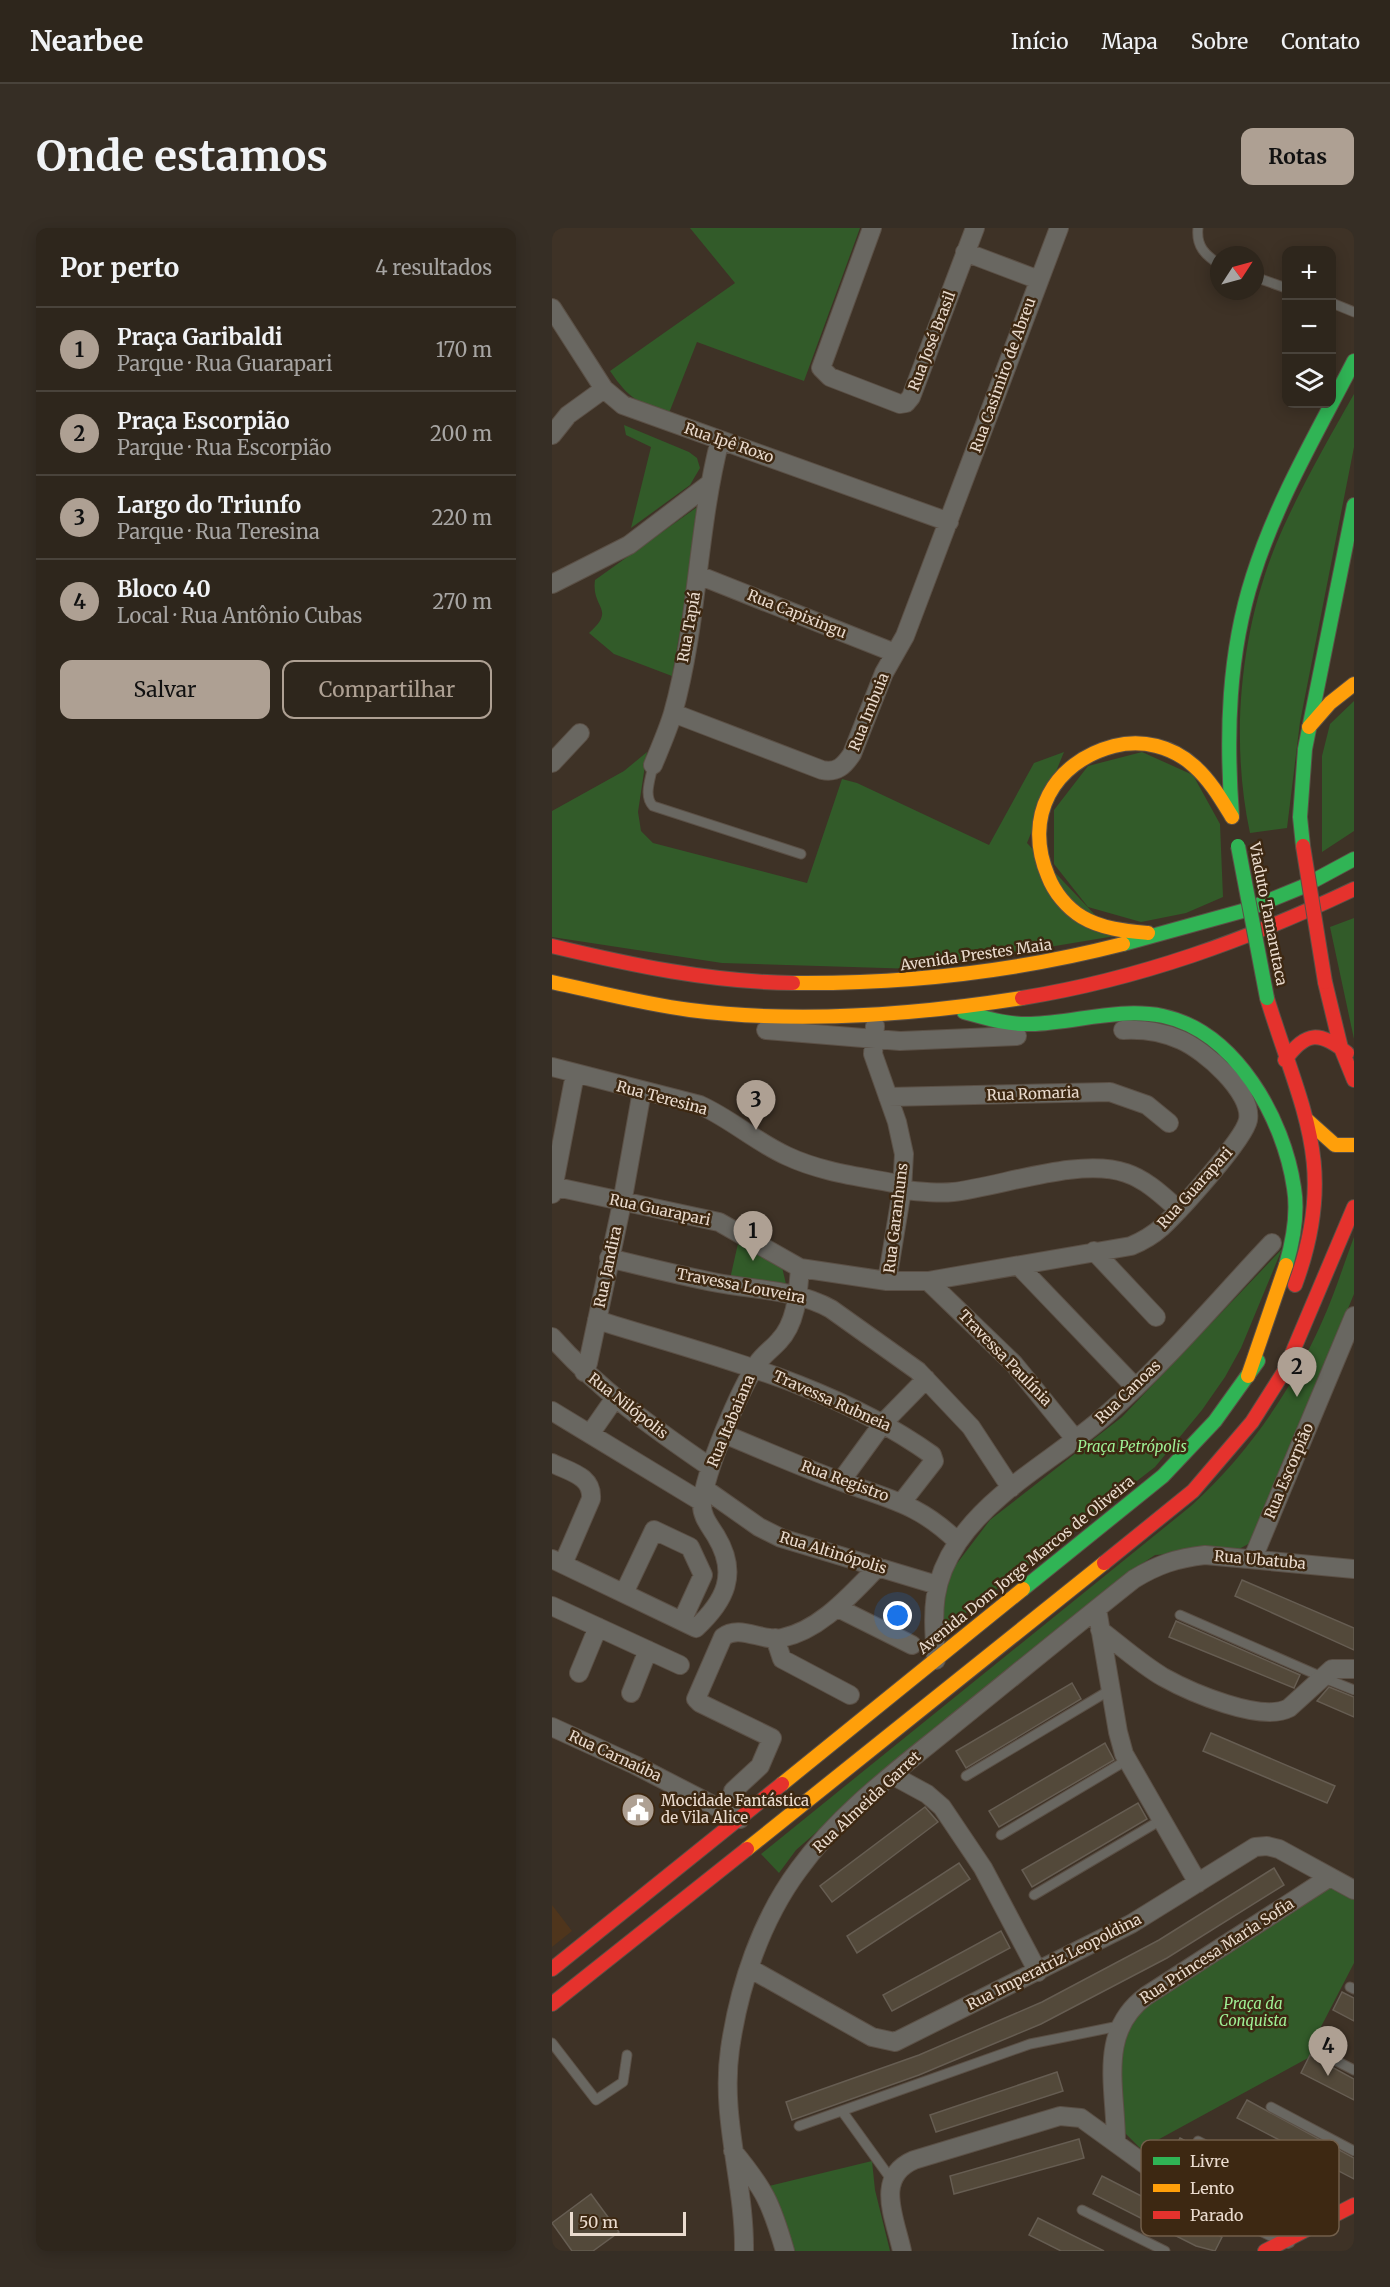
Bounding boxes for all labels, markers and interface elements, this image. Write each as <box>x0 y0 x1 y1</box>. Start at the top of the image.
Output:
text: Nearbee <box>30 23 143 59</box>
text: Início <box>1011 28 1069 55</box>
text: Mapa <box>1102 28 1158 55</box>
text: Sobre <box>1191 28 1248 55</box>
text: Contato <box>1281 28 1360 55</box>
button: Rotas <box>1241 128 1354 185</box>
text: Onde estamos <box>36 130 328 182</box>
north arrow <box>1210 246 1264 300</box>
map controls <box>1282 246 1336 408</box>
button: + <box>1282 246 1336 300</box>
text: Por perto <box>60 251 179 284</box>
text: 4 resultados <box>375 255 492 280</box>
street label: Rua José Brasil <box>904 288 959 393</box>
street label: Rua Casimiro de Abreu <box>966 295 1039 455</box>
button: − <box>1282 300 1336 354</box>
text: Praça Garibaldi <box>117 323 283 351</box>
text: 1 <box>75 337 84 362</box>
text: 170 m <box>436 337 492 362</box>
text: Parque · Rua Guarapari <box>117 351 333 376</box>
button: layers <box>1282 354 1336 408</box>
text: Praça Escorpião <box>117 407 290 435</box>
street label: Rua Ipê Roxo <box>682 418 777 467</box>
text: 2 <box>74 421 85 446</box>
text: 200 m <box>430 421 492 446</box>
text: Parque · Rua Escorpião <box>117 435 331 460</box>
text: Largo do Triunfo <box>117 491 301 519</box>
text: 3 <box>74 505 85 530</box>
text: 220 m <box>432 505 492 530</box>
text: Parque · Rua Teresina <box>117 519 320 544</box>
text: Bloco 40 <box>117 575 211 603</box>
street label: Rua Capixingu <box>745 585 850 642</box>
text: 4 <box>73 589 86 614</box>
text: 270 m <box>432 589 492 614</box>
street label: Rua Tapiá <box>673 590 704 664</box>
text: Local · Rua Antônio Cubas <box>117 603 362 628</box>
button: Salvar <box>60 660 270 719</box>
button: Compartilhar <box>282 660 492 719</box>
street label: Rua Imbuia <box>844 670 893 754</box>
street label: Viaduto Tamarutaca <box>1245 840 1292 987</box>
street label: Avenida Prestes Maia <box>898 934 1053 975</box>
street label: Rua Teresina <box>615 1076 710 1119</box>
pin: 3 <box>736 1080 776 1130</box>
street label: Rua Romaria <box>986 1082 1080 1105</box>
street label: Rua Guarapari <box>1153 1143 1236 1232</box>
street label: Rua Garanhuns <box>879 1162 912 1274</box>
street label: Rua Guarapari <box>608 1190 713 1230</box>
pin: 1 <box>734 1212 772 1261</box>
street label: Rua Jandira <box>590 1224 625 1309</box>
street label: Travessa Louveira <box>675 1264 807 1307</box>
street label: Travessa Paulínia <box>955 1305 1056 1410</box>
pin: 2 <box>1278 1348 1316 1397</box>
street label: Rua Canoas <box>1091 1356 1164 1427</box>
street label: Travessa Rubneia <box>770 1366 894 1435</box>
street label: Rua Nilópolis <box>585 1369 672 1443</box>
street label: Rua Itabaiana <box>703 1372 759 1470</box>
street label: Rua Escorpião <box>1260 1420 1317 1522</box>
park label: Praça Petrópolis <box>1077 1437 1187 1456</box>
street label: Rua Registro <box>799 1456 892 1505</box>
street label: Avenida Dom Jorge Marcos de Oliveira <box>913 1471 1138 1659</box>
street label: Rua Altinópolis <box>777 1527 889 1578</box>
street label: Rua Ubatuba <box>1214 1546 1307 1573</box>
your location <box>883 1601 912 1630</box>
street label: Rua Carnaúba <box>566 1726 665 1785</box>
street label: Rua Almeida Garret <box>809 1747 925 1857</box>
place label: Mocidade Fantástica de Vila Alice <box>661 1791 809 1827</box>
public building icon: Mocidade Fantástica de Vila Alice <box>620 1792 656 1828</box>
street label: Rua Princesa Maria Sofia <box>1136 1894 1297 2007</box>
street label: Rua Imperatriz Leopoldina <box>963 1909 1144 2014</box>
park label: Praça da Conquista <box>1219 1994 1287 2030</box>
pin: 4 <box>1308 2026 1348 2076</box>
legend <box>1141 2140 1339 2236</box>
text: Livre <box>1190 2151 1229 2171</box>
text: Lento <box>1190 2178 1234 2198</box>
text: Parado <box>1190 2205 1243 2225</box>
scale bar <box>570 2209 686 2236</box>
text: 50 m <box>579 2212 618 2232</box>

